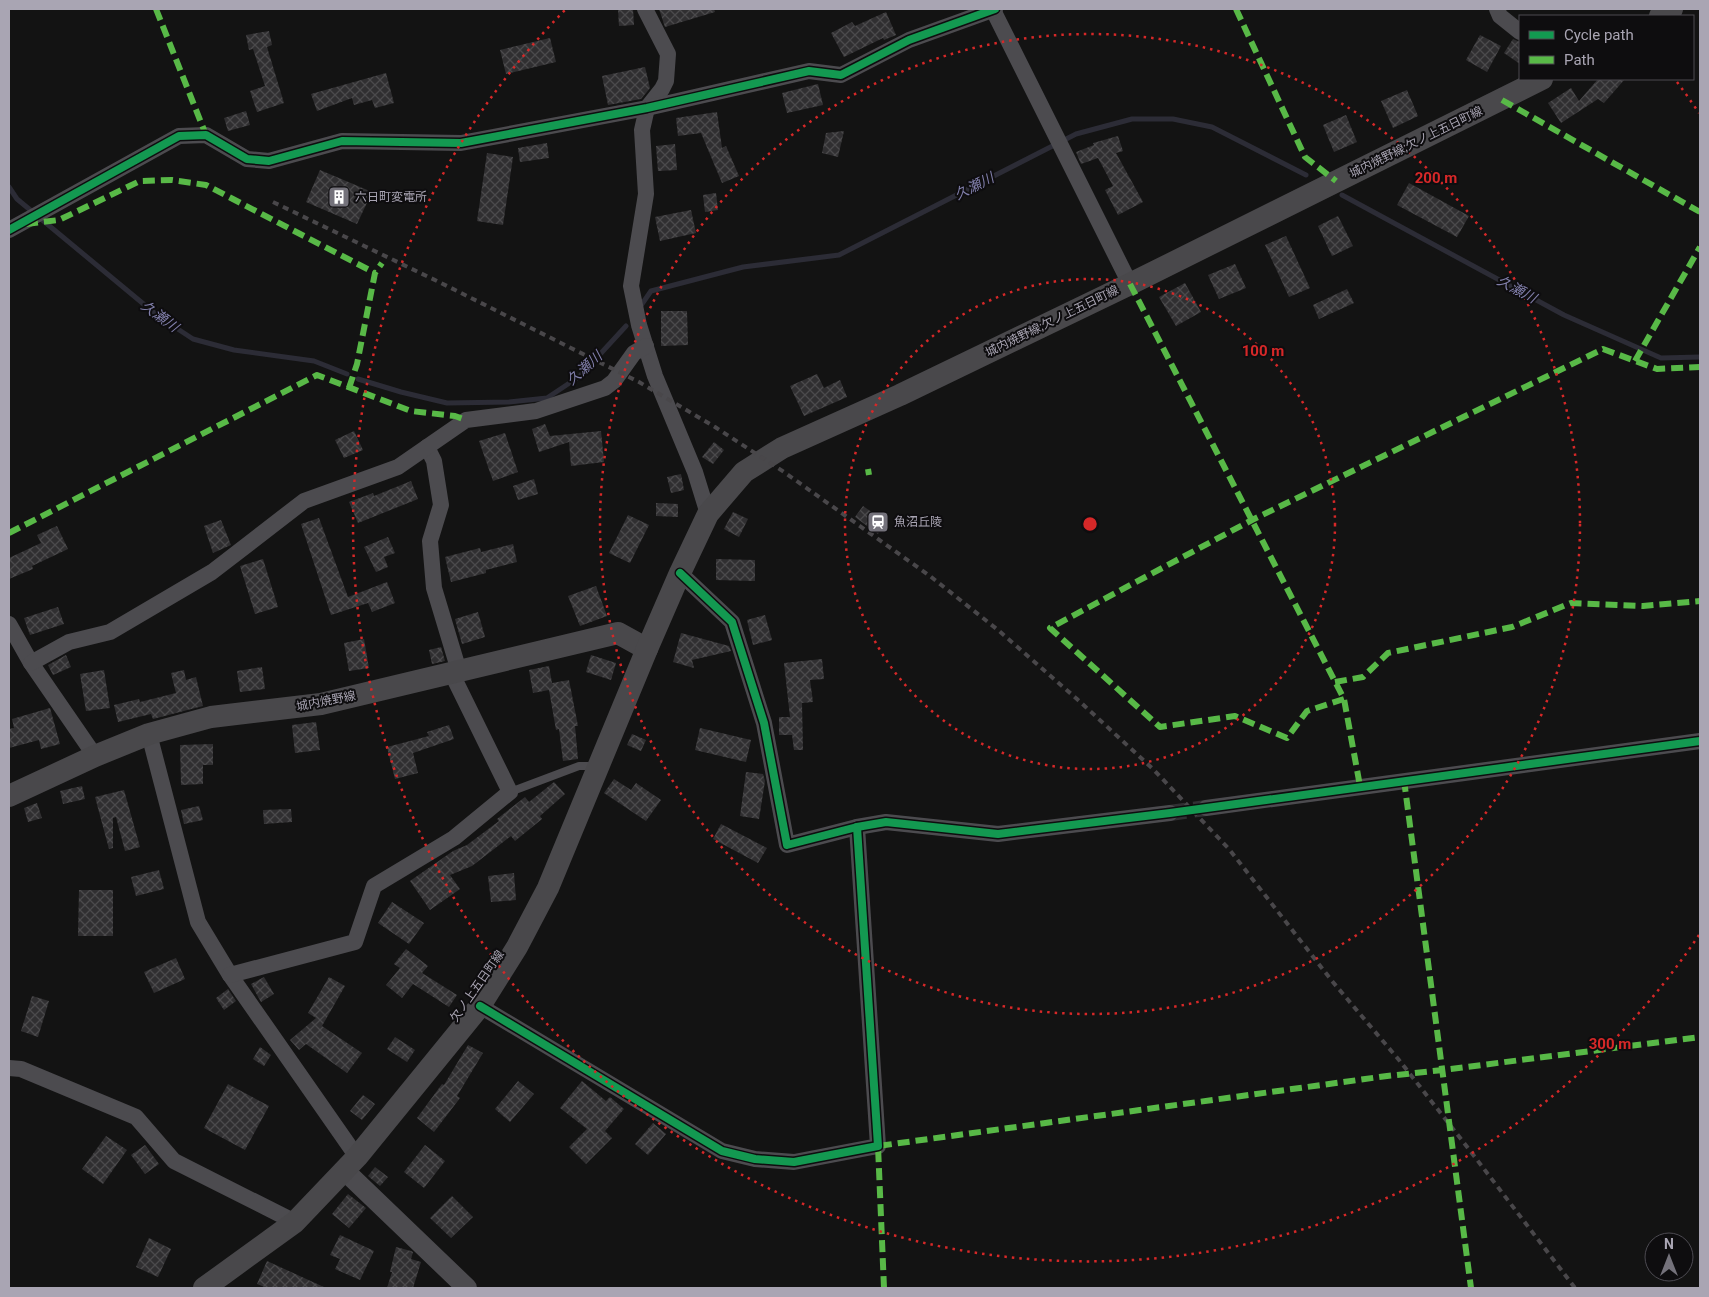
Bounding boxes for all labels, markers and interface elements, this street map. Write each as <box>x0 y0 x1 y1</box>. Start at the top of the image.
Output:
legend <box>1519 15 1694 80</box>
text: Cycle path <box>1564 26 1634 44</box>
text: Path <box>1564 51 1595 69</box>
street label: 城内焼野線;欠ノ上五日町線 <box>1347 104 1485 180</box>
water label: 久瀬川 <box>952 168 998 203</box>
text: 200 m <box>1415 169 1457 187</box>
building icon: 六日町変電所 <box>327 185 351 209</box>
place label: 六日町変電所 <box>355 190 427 204</box>
water label: 久瀬川 <box>1495 272 1541 307</box>
street label: 城内焼野線;欠ノ上五日町線 <box>983 283 1121 359</box>
water label: 久瀬川 <box>138 297 183 336</box>
text: 100 m <box>1242 342 1284 360</box>
water label: 久瀬川 <box>563 347 606 388</box>
station icon: 魚沼丘陵 <box>866 510 890 534</box>
place label: 魚沼丘陵 <box>894 515 942 529</box>
centre of rings <box>1081 515 1099 533</box>
street label: 城内焼野線 <box>295 688 357 714</box>
street label: 欠ノ上五日町線 <box>447 948 507 1024</box>
text: 300 m <box>1589 1035 1631 1053</box>
north arrow <box>1644 1232 1694 1282</box>
text: N <box>1664 1236 1674 1252</box>

